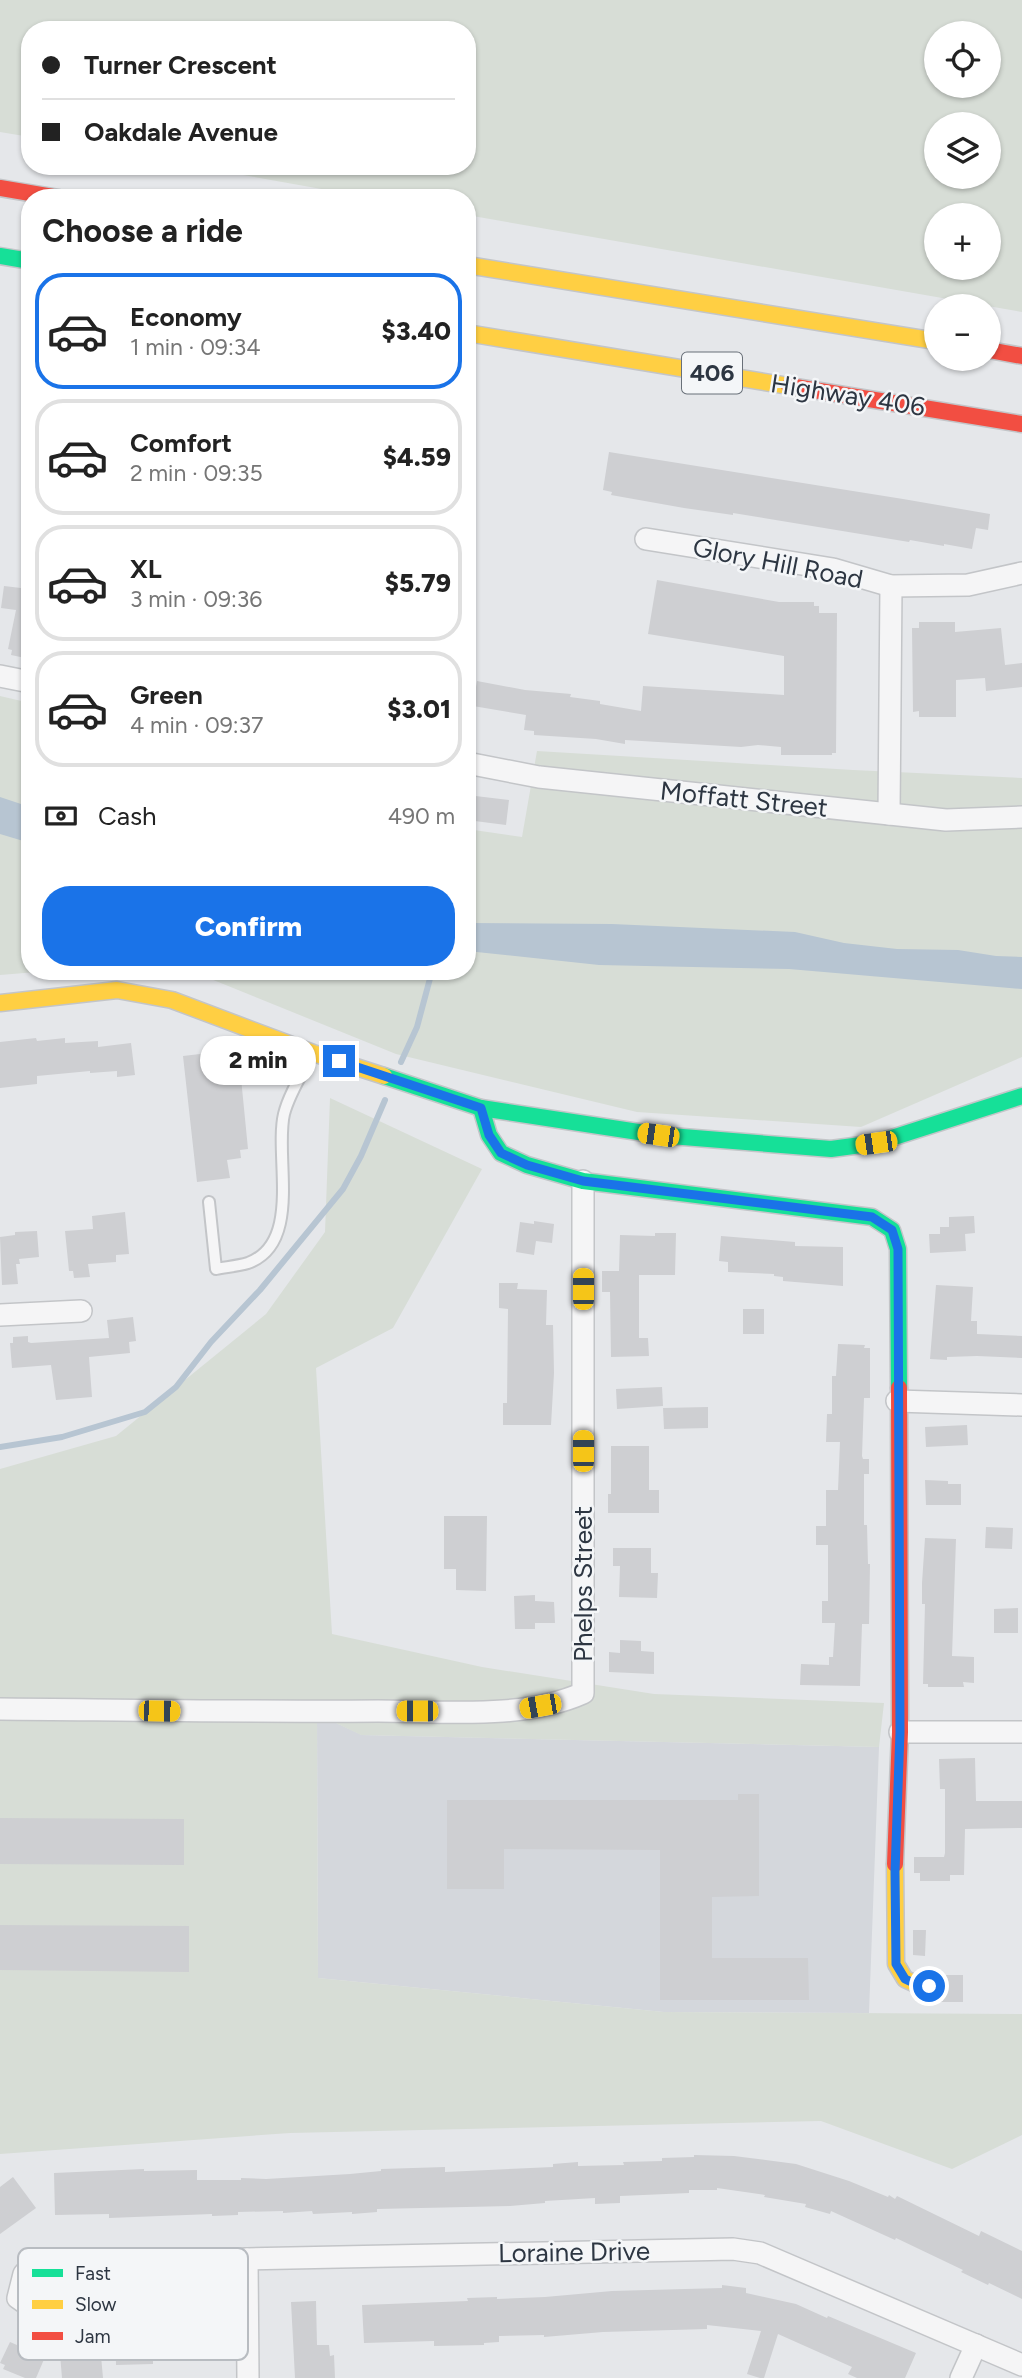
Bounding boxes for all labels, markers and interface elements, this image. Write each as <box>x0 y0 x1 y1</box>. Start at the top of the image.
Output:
map controls <box>924 21 1001 371</box>
button: locate <box>924 21 1001 98</box>
text: Turner Crescent <box>84 49 277 81</box>
button: layers <box>924 112 1001 189</box>
text: Oakdale Avenue <box>84 116 278 148</box>
button: + <box>924 203 1001 280</box>
text: Choose a ride <box>42 212 243 250</box>
button: − <box>924 294 1001 371</box>
icon: car <box>46 300 109 363</box>
text: Economy <box>130 301 242 333</box>
text: $3.40 <box>382 315 451 347</box>
text: 1 min · 09:34 <box>130 333 261 361</box>
road number: 406 <box>682 352 742 394</box>
street label: Highway 406 <box>769 367 927 423</box>
icon: car <box>46 426 109 489</box>
text: Comfort <box>130 427 232 459</box>
text: $4.59 <box>383 441 451 473</box>
text: 2 min · 09:35 <box>130 459 263 487</box>
street label: Glory Hill Road <box>690 531 866 595</box>
icon: car <box>46 552 109 615</box>
text: XL <box>130 553 162 585</box>
text: $5.79 <box>385 567 451 599</box>
text: 3 min · 09:36 <box>130 585 262 613</box>
icon: car <box>46 678 109 741</box>
text: Green <box>130 679 203 711</box>
text: $3.01 <box>387 693 451 725</box>
text: 4 min · 09:37 <box>130 711 263 739</box>
street label: Moffatt Street <box>659 774 830 824</box>
icon: cash <box>42 797 80 835</box>
text: Cash <box>98 800 157 832</box>
text: 490 m <box>388 802 455 830</box>
button: Confirm <box>42 886 455 966</box>
callout: 2 min <box>199 1036 314 1086</box>
route end <box>323 1045 355 1077</box>
text: 2 min <box>229 1046 287 1074</box>
car <box>636 1122 681 1148</box>
car <box>854 1130 899 1156</box>
car <box>573 1268 594 1310</box>
car <box>573 1430 594 1472</box>
street label: Phelps Street <box>567 1506 599 1662</box>
car <box>518 1692 563 1720</box>
car <box>138 1700 181 1722</box>
car <box>397 1701 439 1722</box>
route start <box>913 1970 945 2002</box>
street label: Loraine Drive <box>498 2235 650 2269</box>
legend <box>18 2248 248 2360</box>
text: Fast <box>75 2262 111 2285</box>
text: Slow <box>75 2293 117 2316</box>
text: Jam <box>75 2325 111 2348</box>

